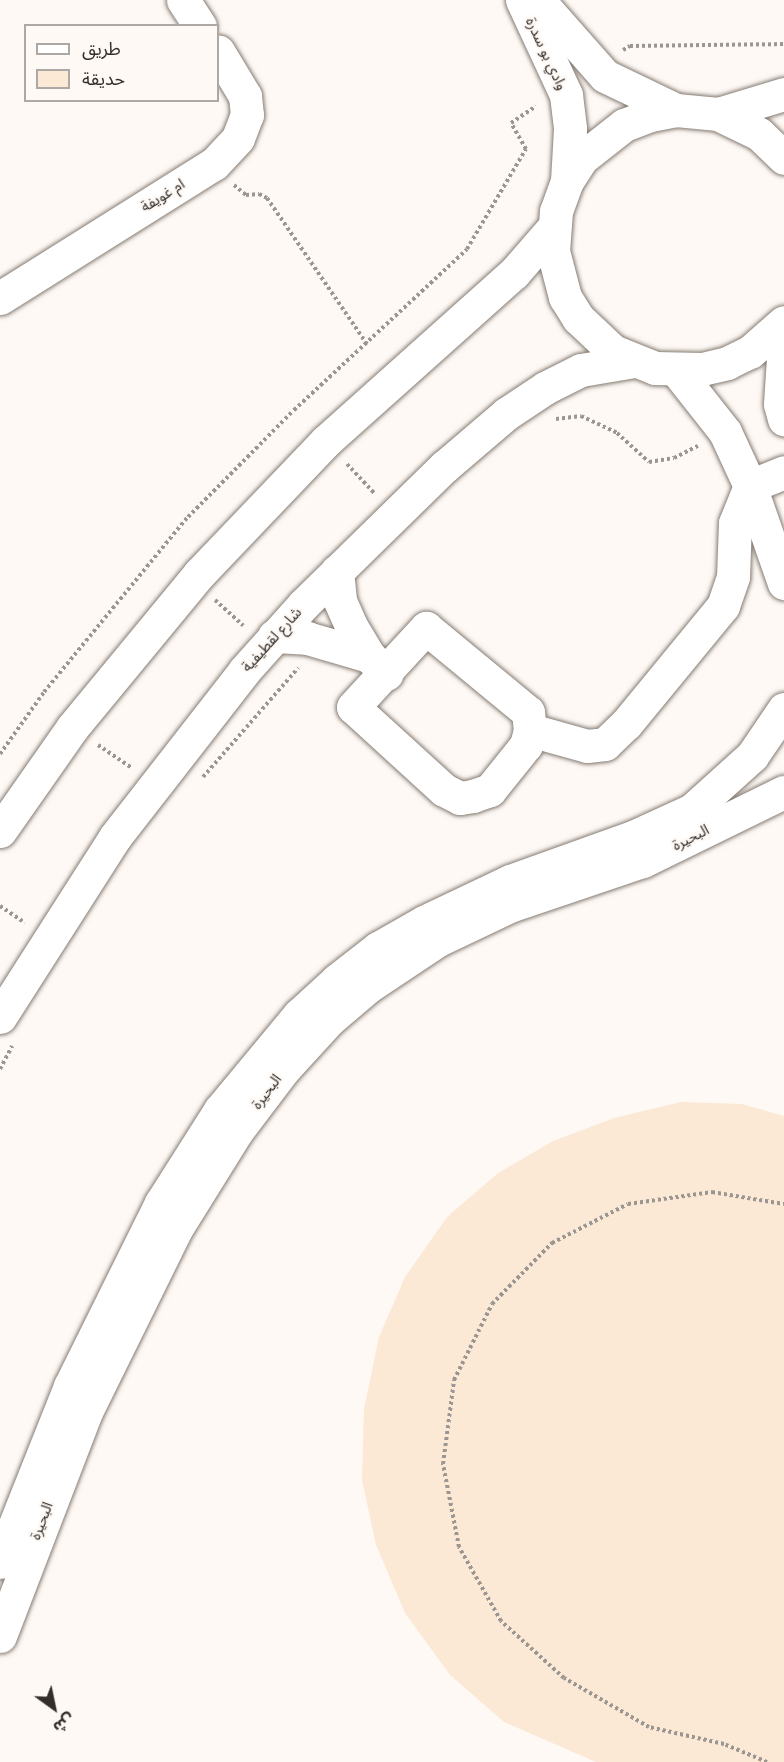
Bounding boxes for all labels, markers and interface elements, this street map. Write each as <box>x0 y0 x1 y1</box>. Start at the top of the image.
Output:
street label: وادي بو سدرة <box>521 15 571 93</box>
legend <box>24 24 219 102</box>
text: طريق <box>82 38 121 59</box>
text: حديقة <box>82 68 125 89</box>
street label: ام غويفة <box>138 176 188 216</box>
street label: شارع لقطيفية <box>238 604 306 676</box>
street label: البحيرة <box>669 821 713 855</box>
street label: البحيرة <box>248 1071 286 1113</box>
street label: البحيرة <box>27 1499 57 1543</box>
north arrow <box>24 1678 84 1738</box>
text: ش <box>50 1710 78 1737</box>

